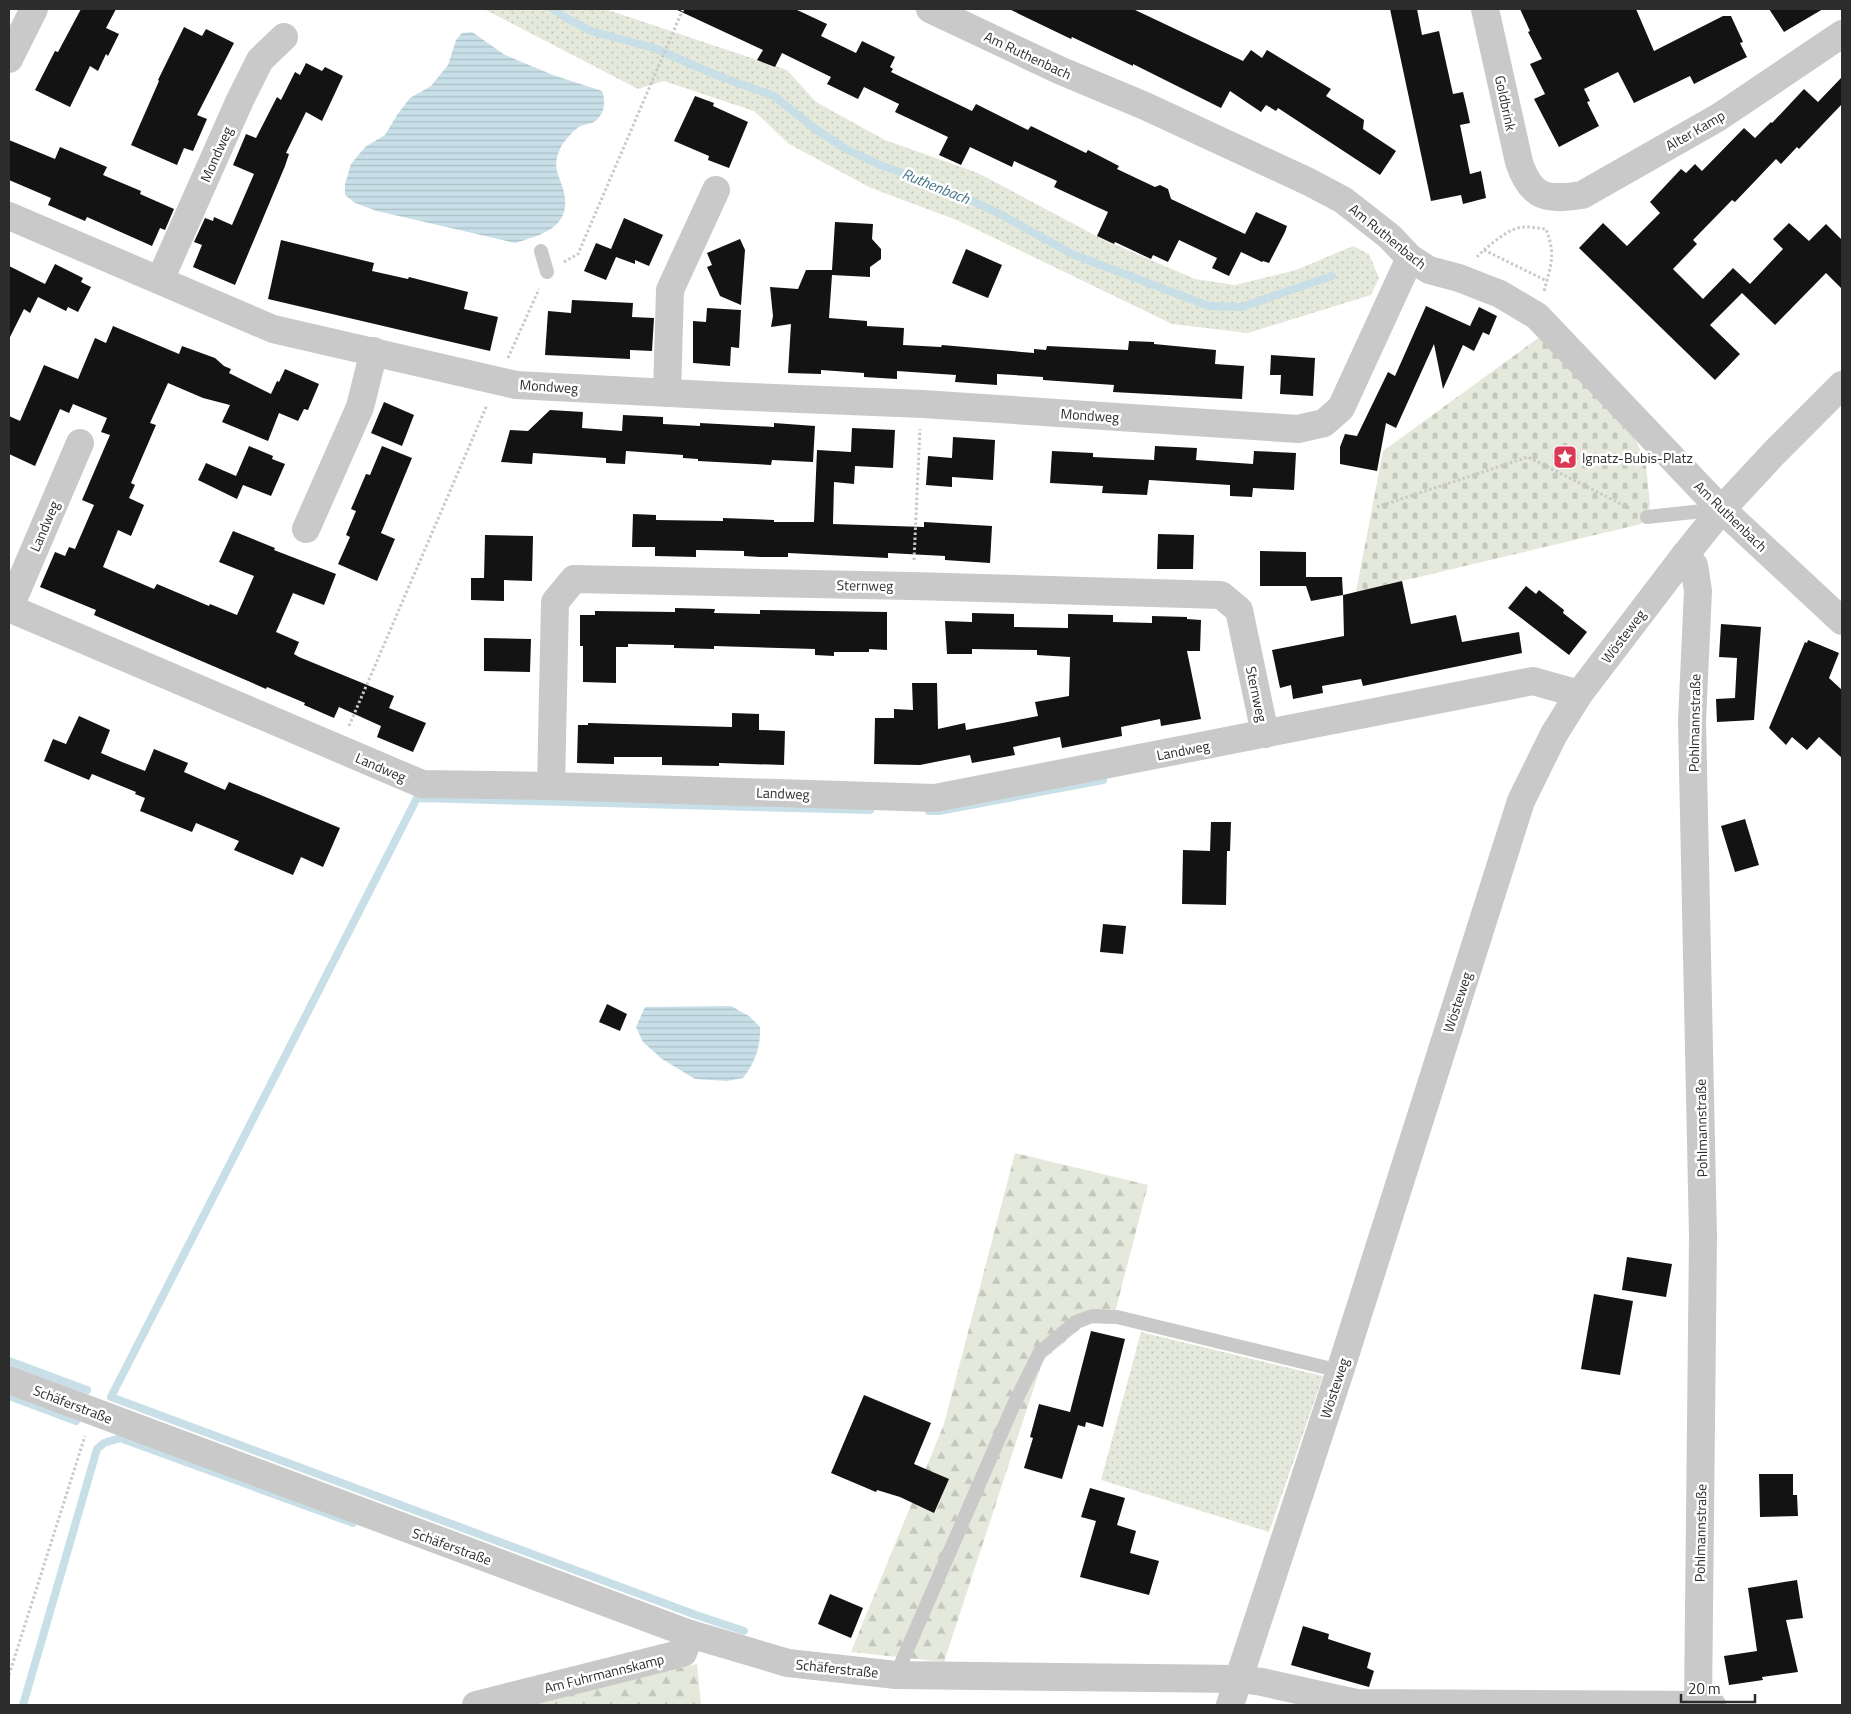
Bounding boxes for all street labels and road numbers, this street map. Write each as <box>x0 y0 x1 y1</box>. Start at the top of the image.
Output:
street label: Am Ruthenbach <box>981 26 1075 84</box>
street label: Goldbrink <box>1490 73 1522 133</box>
street label: Alter Kamp <box>1661 105 1729 155</box>
street label: Mondweg <box>194 123 238 185</box>
street label: Am Ruthenbach <box>1345 198 1431 274</box>
street label: Mondweg <box>519 373 579 399</box>
street label: Mondweg <box>1060 402 1120 428</box>
street label: Am Ruthenbach <box>1690 476 1772 556</box>
street label: Landweg <box>24 497 64 555</box>
street label: Sternweg <box>837 574 893 596</box>
street label: Wösteweg <box>1596 605 1650 667</box>
street label: Sternweg <box>1241 664 1273 724</box>
street label: Pohlmannstraße <box>1683 674 1705 772</box>
street label: Landweg <box>1155 735 1211 765</box>
street label: Landweg <box>352 747 410 787</box>
street label: Landweg <box>756 782 810 804</box>
street label: Wösteweg <box>1437 969 1477 1035</box>
street label: Pohlmannstraße <box>1690 1079 1712 1177</box>
street label: Wösteweg <box>1314 1355 1354 1421</box>
street label: Schäferstraße <box>30 1379 116 1429</box>
street label: Pohlmannstraße <box>1689 1484 1711 1582</box>
street label: Schäferstraße <box>409 1522 495 1570</box>
street label: Am Fuhrmannskamp <box>542 1648 666 1698</box>
street label: Schäferstraße <box>795 1653 879 1683</box>

